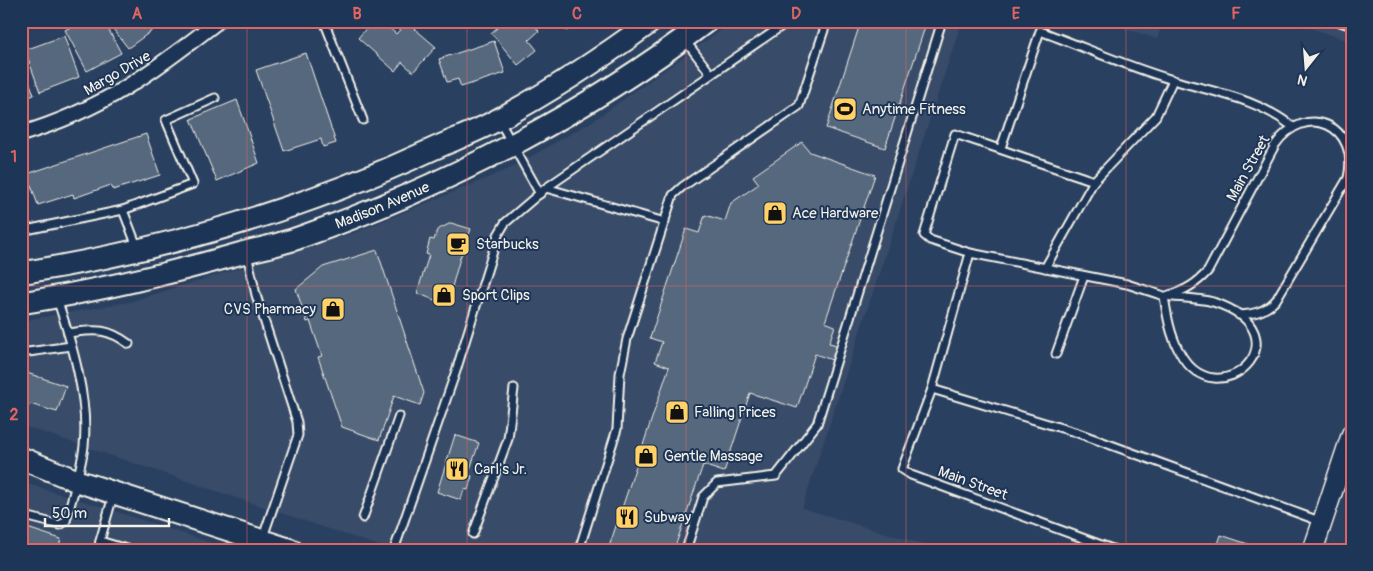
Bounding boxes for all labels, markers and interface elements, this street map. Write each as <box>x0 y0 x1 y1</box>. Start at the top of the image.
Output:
text: A <box>132 4 143 24</box>
text: B <box>352 4 362 24</box>
text: C <box>572 4 582 24</box>
text: D <box>791 4 801 24</box>
text: E <box>1012 4 1021 24</box>
text: F <box>1231 4 1241 24</box>
north arrow <box>1280 42 1330 92</box>
street label: Margo Drive <box>80 46 155 100</box>
text: N <box>1295 70 1309 89</box>
sports icon: Anytime Fitness <box>832 96 858 122</box>
place label: Anytime Fitness <box>862 100 966 119</box>
street label: Main Street <box>1222 131 1275 205</box>
text: 1 <box>11 147 17 167</box>
street label: Madison Avenue <box>332 178 433 234</box>
shop icon: Ace Hardware <box>762 200 788 226</box>
place label: Ace Hardware <box>792 204 879 223</box>
cafe icon: Starbucks <box>445 231 471 257</box>
place label: Starbucks <box>476 235 539 254</box>
shop icon: Sport Clips <box>431 282 457 308</box>
place label: Sport Clips <box>462 286 530 305</box>
shop icon: CVS Pharmacy <box>320 296 346 322</box>
place label: CVS Pharmacy <box>224 300 317 319</box>
shop icon: Falling Prices <box>664 399 690 425</box>
place label: Falling Prices <box>694 403 776 422</box>
text: 2 <box>10 405 19 425</box>
shop icon: Gentle Massage <box>633 443 659 469</box>
place label: Gentle Massage <box>664 447 763 466</box>
restaurant icon: Carl's Jr. <box>444 456 470 482</box>
place label: Carl's Jr. <box>474 460 527 479</box>
street label: Main Street <box>935 462 1011 505</box>
scale bar <box>45 496 169 528</box>
text: 50 m <box>52 504 87 523</box>
restaurant icon: Subway <box>614 504 640 530</box>
place label: Subway <box>644 508 692 527</box>

